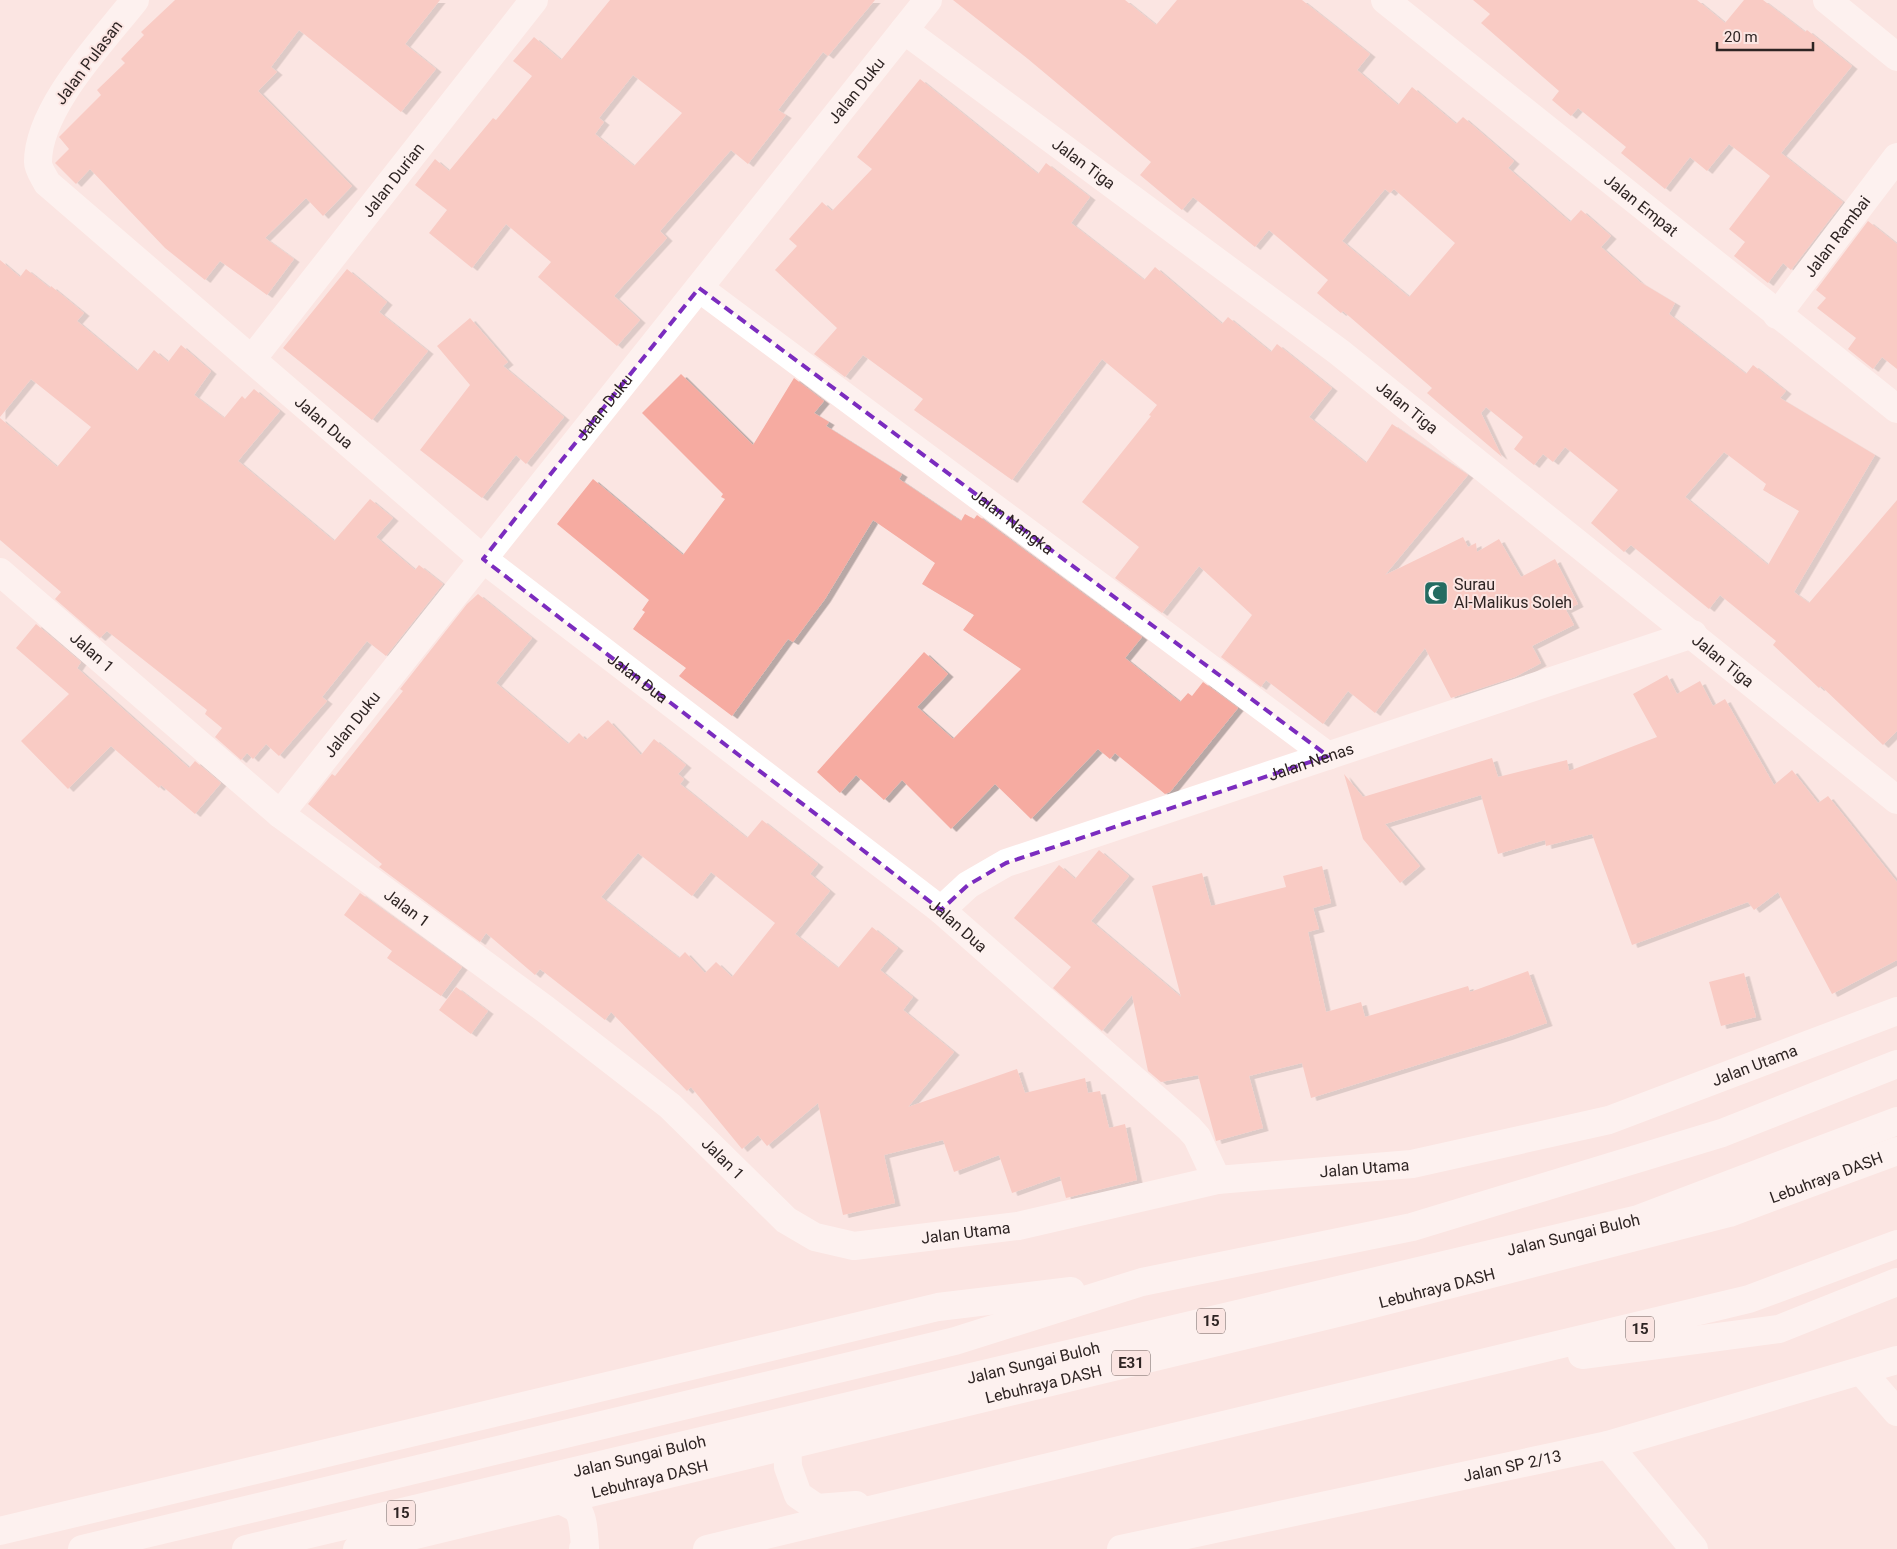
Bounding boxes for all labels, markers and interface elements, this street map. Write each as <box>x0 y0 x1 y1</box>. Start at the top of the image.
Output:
street label: Jalan Pulasan <box>51 17 126 108</box>
scale bar <box>1717 20 1813 52</box>
text: 20 m <box>1724 28 1758 46</box>
street label: Jalan Duku <box>824 54 889 128</box>
street label: Jalan Tiga <box>1048 134 1119 193</box>
street label: Jalan Durian <box>358 139 428 221</box>
street label: Jalan Empat <box>1600 170 1682 240</box>
street label: Jalan Rambai <box>1800 192 1874 281</box>
street label: Jalan Duku <box>572 371 636 444</box>
street label: Jalan Tiga <box>1372 377 1442 438</box>
street label: Jalan Dua <box>291 392 357 453</box>
street label: Jalan Nangka <box>968 485 1057 559</box>
place label: Surau Al-Malikus Soleh <box>1454 575 1572 612</box>
mosque icon: Surau Al-Malikus Soleh <box>1423 580 1449 606</box>
street label: Jalan 1 <box>66 628 118 676</box>
street label: Jalan Tiga <box>1688 630 1758 691</box>
street label: Jalan Dua <box>604 649 672 707</box>
street label: Jalan Duku <box>320 687 384 761</box>
street label: Jalan Nenas <box>1266 739 1356 785</box>
street label: Jalan 1 <box>380 885 433 931</box>
street label: Jalan Dua <box>925 895 991 956</box>
street label: Jalan Utama <box>1709 1041 1800 1090</box>
street label: Jalan 1 <box>698 1134 748 1184</box>
street label: Lebuhraya DASH <box>1767 1148 1885 1207</box>
street label: Jalan Utama <box>1319 1155 1410 1182</box>
street label: Jalan Sungai Buloh <box>1505 1210 1642 1260</box>
street label: Jalan Utama <box>920 1218 1011 1248</box>
street label: Lebuhraya DASH <box>1377 1264 1497 1312</box>
road number: 15 <box>1197 1308 1225 1334</box>
road number: 15 <box>1626 1316 1654 1342</box>
street label: Jalan Sungai Buloh <box>965 1338 1102 1388</box>
road number: E31 <box>1112 1350 1150 1376</box>
street label: Lebuhraya DASH <box>983 1361 1104 1407</box>
street label: Jalan Sungai Buloh <box>571 1431 708 1481</box>
street label: Jalan SP 2/13 <box>1461 1446 1563 1486</box>
street label: Lebuhraya DASH <box>590 1456 710 1502</box>
road number: 15 <box>387 1500 415 1526</box>

